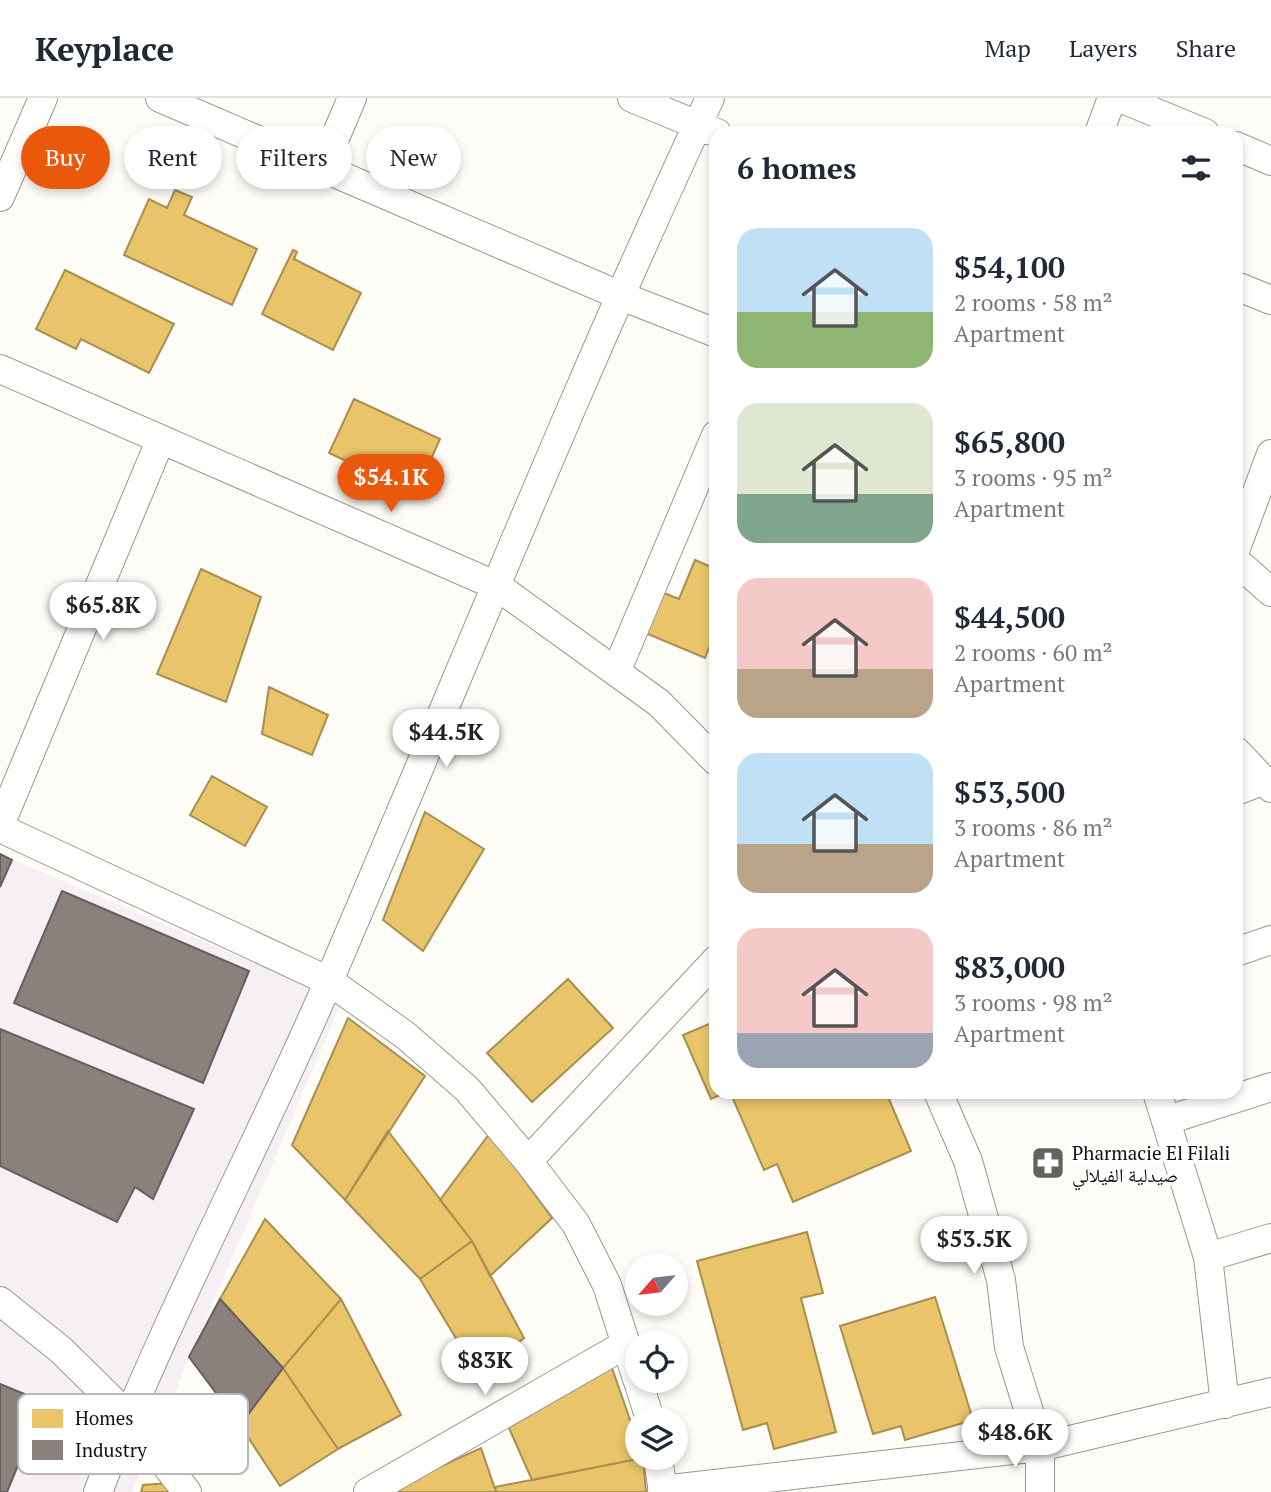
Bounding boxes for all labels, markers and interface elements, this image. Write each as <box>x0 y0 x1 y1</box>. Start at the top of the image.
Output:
text: Keyplace <box>35 27 174 70</box>
text: Map <box>984 32 1031 64</box>
text: Layers <box>1069 32 1138 64</box>
text: Share <box>1176 32 1236 64</box>
chip: Buy <box>21 126 110 189</box>
chip: Rent <box>124 126 222 189</box>
chip: Filters <box>236 126 352 189</box>
chip: New <box>366 126 461 189</box>
text: 6 homes <box>737 148 856 188</box>
icon: filters <box>1177 149 1215 187</box>
text: $54,100 <box>954 247 1065 287</box>
icon: home <box>793 256 877 340</box>
text: 2 rooms · 58 m² <box>954 287 1113 318</box>
text: Apartment <box>954 318 1065 349</box>
text: $65,800 <box>954 422 1065 462</box>
icon: home <box>793 431 877 515</box>
pin: $54.1K <box>334 454 448 514</box>
text: $54.1K <box>353 461 429 492</box>
text: 3 rooms · 95 m² <box>954 462 1113 493</box>
text: Apartment <box>954 493 1065 524</box>
pin: $65.8K <box>46 582 160 642</box>
text: $65.8K <box>65 589 141 620</box>
text: $44,500 <box>954 597 1065 637</box>
icon: home <box>793 606 877 690</box>
text: 2 rooms · 60 m² <box>954 637 1113 668</box>
text: Apartment <box>954 668 1065 699</box>
pin: $44.5K <box>389 710 503 769</box>
text: $44.5K <box>408 716 484 747</box>
text: $53,500 <box>954 772 1065 812</box>
icon: home <box>793 781 877 865</box>
text: 3 rooms · 86 m² <box>954 812 1113 843</box>
text: Apartment <box>954 843 1065 874</box>
text: $83,000 <box>954 947 1065 987</box>
icon: home <box>793 956 877 1040</box>
text: 3 rooms · 98 m² <box>954 987 1113 1018</box>
text: Apartment <box>954 1018 1065 1049</box>
place label: Pharmacie El Filali صيدلية الفيلالي <box>1072 1140 1230 1190</box>
pharmacy icon: Pharmacie El Filali صيدلية الفيلالي <box>1029 1144 1067 1182</box>
pin: $53.5K <box>917 1216 1031 1276</box>
text: $53.5K <box>936 1223 1012 1254</box>
north arrow <box>625 1253 688 1316</box>
map controls <box>625 1253 688 1470</box>
button: locate <box>625 1330 688 1393</box>
pin: $83K <box>444 1338 526 1397</box>
text: $83K <box>457 1344 513 1375</box>
legend <box>18 1394 248 1474</box>
text: Homes <box>75 1405 134 1430</box>
button: layers <box>625 1407 688 1470</box>
pin: $48.6K <box>958 1410 1072 1469</box>
text: $48.6K <box>977 1416 1053 1447</box>
text: Industry <box>75 1437 147 1462</box>

